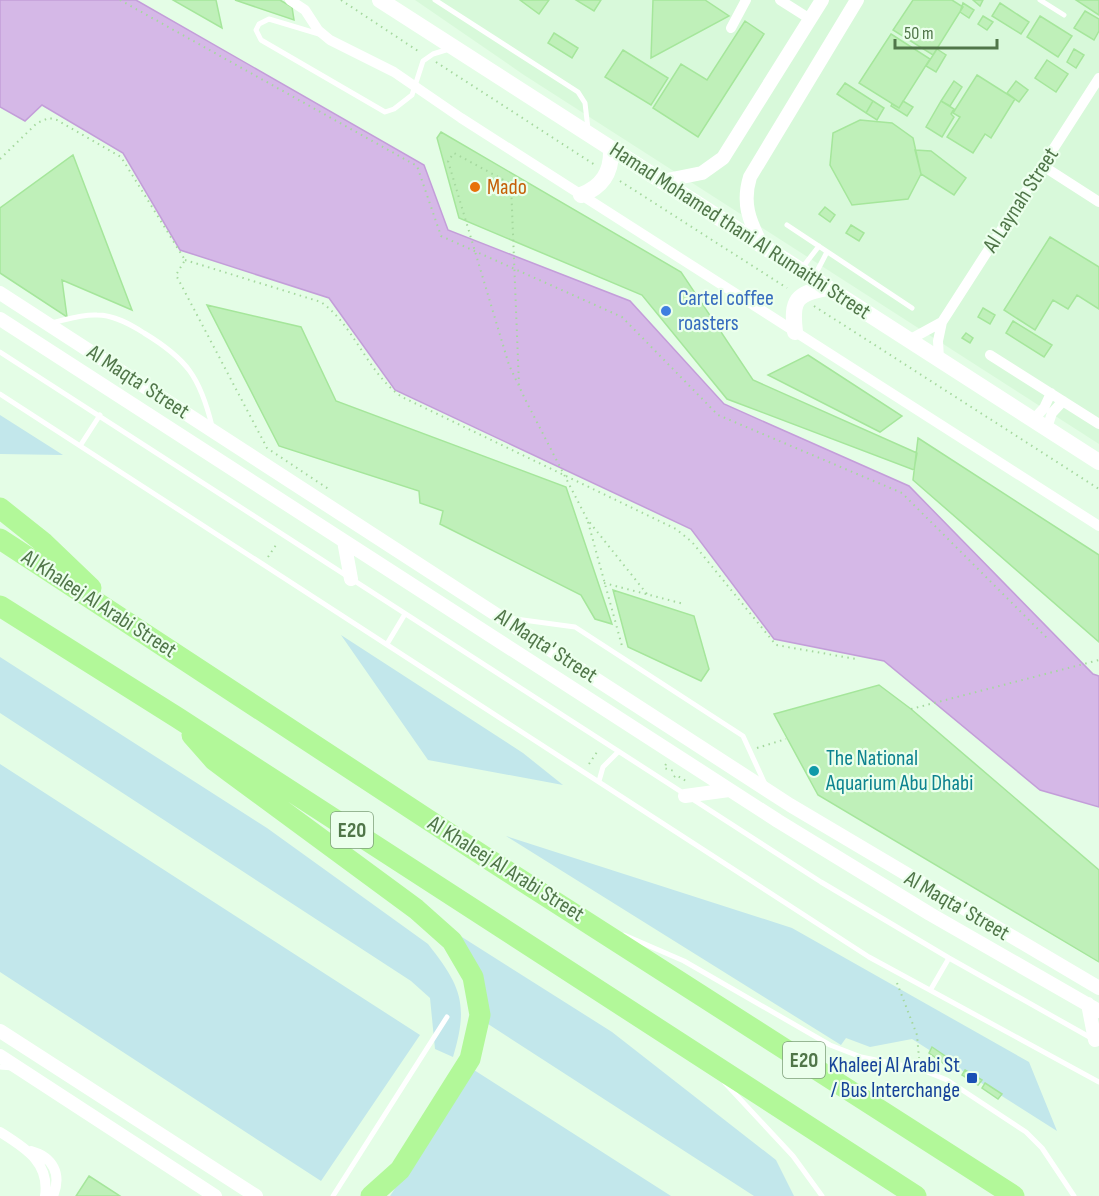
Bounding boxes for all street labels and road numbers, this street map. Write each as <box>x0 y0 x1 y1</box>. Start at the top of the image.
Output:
street label: Hamad Mohamed thani Al Rumaithi Street <box>605 136 876 326</box>
street label: Al Laynah Street <box>977 142 1065 258</box>
street label: Al Maqta' Street <box>81 338 194 425</box>
street label: Al Khaleej Al Arabi Street <box>16 543 182 664</box>
street label: Al Maqta' Street <box>489 602 602 689</box>
street label: Al Khaleej Al Arabi Street <box>422 810 589 928</box>
road number: E20 <box>331 812 373 848</box>
street label: Al Maqta' Street <box>899 865 1014 947</box>
road number: E20 <box>783 1042 825 1078</box>

